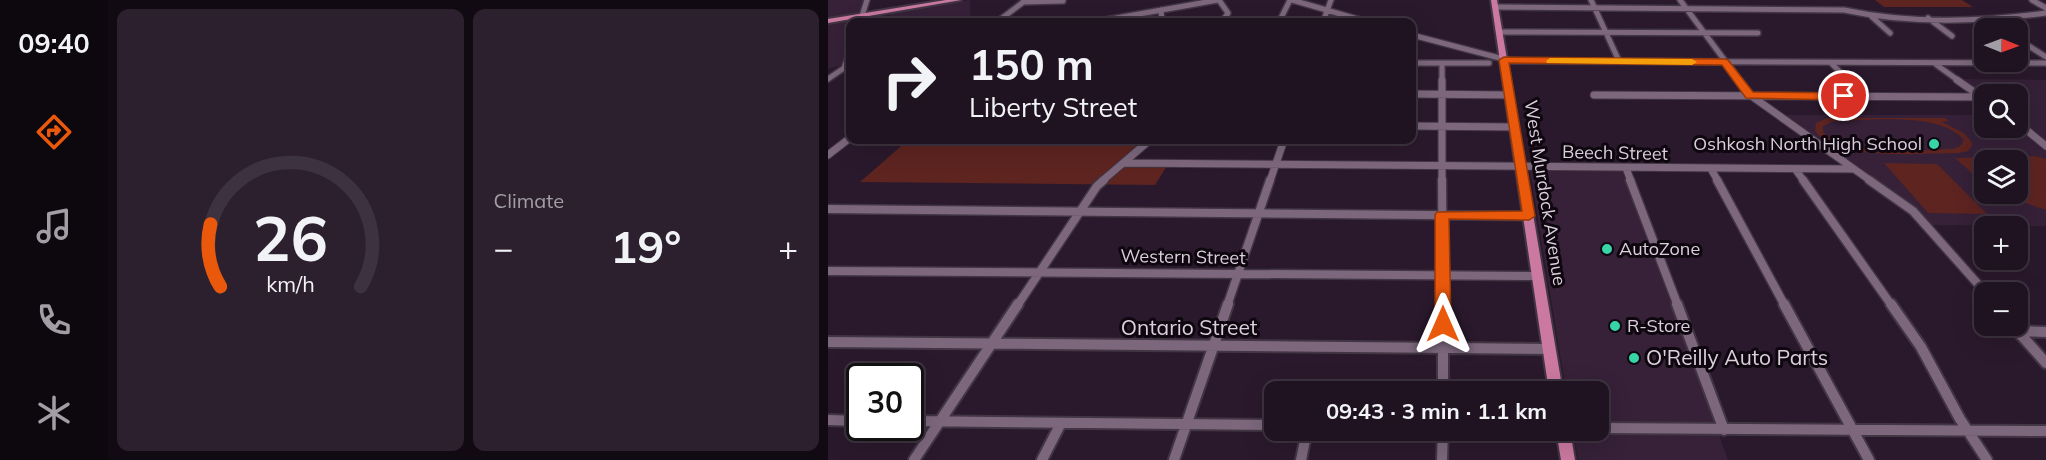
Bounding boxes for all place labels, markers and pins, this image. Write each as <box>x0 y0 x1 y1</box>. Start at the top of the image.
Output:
pin <box>1818 70 1869 121</box>
place label: Oshkosh North High School <box>1693 132 1922 155</box>
marker: Oshkosh North High School <box>1927 137 1941 151</box>
place label: AutoZone <box>1619 237 1700 260</box>
marker: AutoZone <box>1600 242 1614 256</box>
place label: R-Store <box>1627 314 1690 337</box>
marker: R-Store <box>1608 319 1622 333</box>
place label: O'Reilly Auto Parts <box>1646 344 1828 370</box>
marker: O'Reilly Auto Parts <box>1627 351 1641 365</box>

